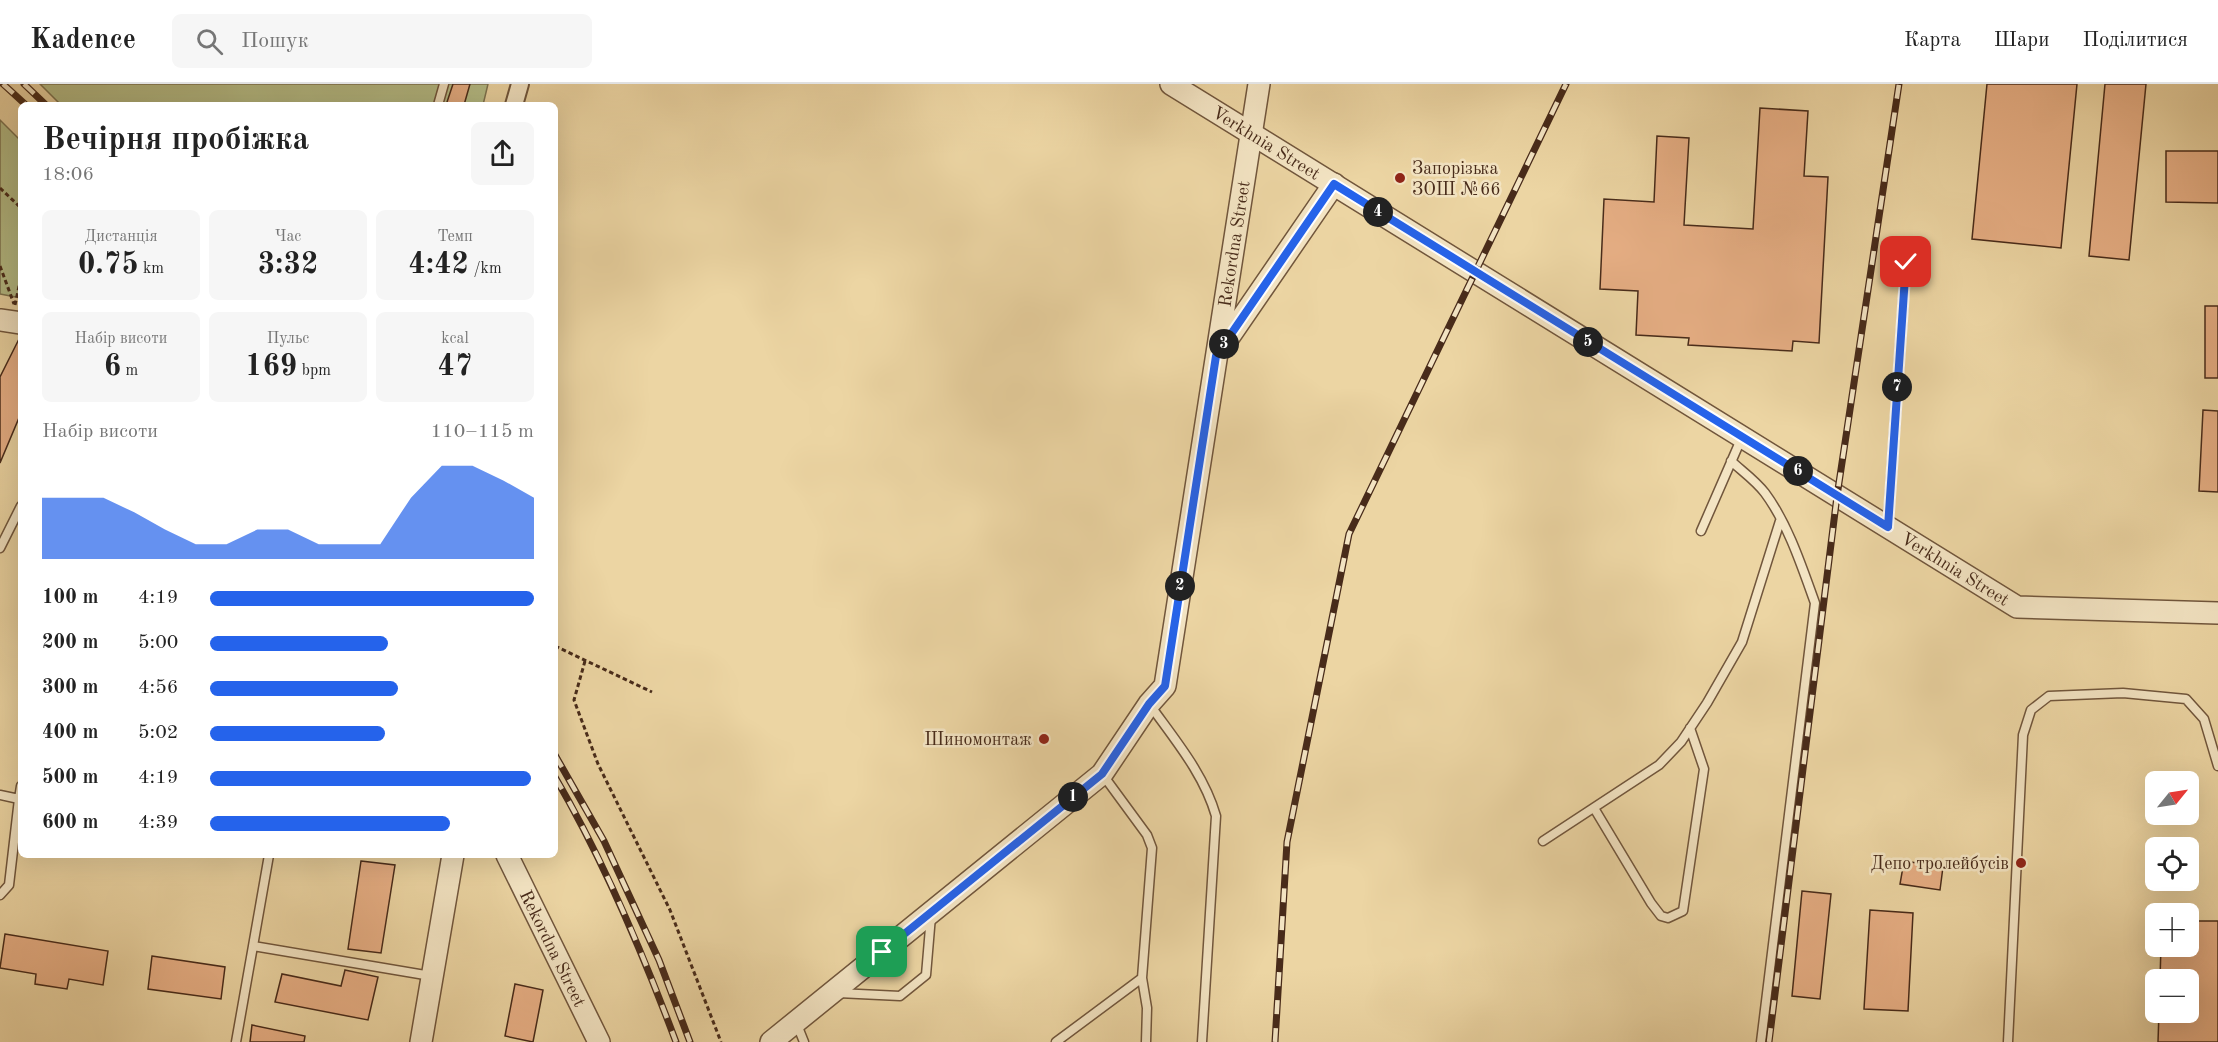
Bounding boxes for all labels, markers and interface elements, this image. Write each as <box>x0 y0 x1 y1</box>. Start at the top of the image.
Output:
search box <box>172 14 592 68</box>
icon: search <box>193 25 226 58</box>
text: Kadence <box>30 27 136 55</box>
text: Пошук <box>241 30 309 52</box>
text: Карта <box>1904 30 1961 51</box>
text: Шари <box>1994 30 2049 51</box>
text: Поділитися <box>2082 30 2188 51</box>
street label: Verkhnia Street <box>1209 104 1323 184</box>
button: share <box>471 122 534 185</box>
text: Вечірня пробіжка <box>42 124 309 157</box>
place label: Запорізька ЗОШ №66 <box>1412 160 1501 199</box>
text: 18:06 <box>42 165 94 185</box>
marker: Запорізька ЗОШ №66 <box>1393 171 1407 185</box>
street label: Rekordna Street <box>1216 179 1254 308</box>
pin: 4 <box>1363 197 1393 227</box>
text: 4 <box>1373 204 1383 220</box>
text: Дистанція <box>84 229 158 245</box>
text: Час <box>275 229 301 245</box>
text: Темп <box>437 229 473 245</box>
pin <box>1880 236 1931 287</box>
icon: check <box>1889 245 1922 278</box>
text: 0.75 <box>78 250 139 280</box>
text: 3:32 <box>258 250 318 280</box>
text: 4:42 <box>408 250 469 280</box>
text: km <box>139 261 164 277</box>
text: /km <box>469 261 502 277</box>
pin: 5 <box>1573 327 1603 357</box>
pin: 3 <box>1209 329 1239 359</box>
text: Набір висоти <box>75 331 167 347</box>
text: Пульс <box>267 331 309 347</box>
text: kcal <box>441 331 469 347</box>
text: 5 <box>1583 334 1593 350</box>
text: 3 <box>1219 336 1229 352</box>
text: 6 <box>104 352 121 382</box>
text: 169 <box>245 352 297 382</box>
text: 47 <box>438 352 472 382</box>
text: m <box>121 363 138 379</box>
text: bpm <box>297 363 331 379</box>
pin: 7 <box>1882 372 1912 402</box>
text: 7 <box>1892 379 1902 395</box>
text: Набір висоти <box>42 422 158 442</box>
text: 110–115 m <box>431 422 534 442</box>
pin: 6 <box>1783 456 1813 486</box>
text: 6 <box>1793 463 1803 479</box>
street label: Verkhnia Street <box>1898 530 2012 610</box>
pin: 2 <box>1165 571 1195 601</box>
text: 2 <box>1175 578 1185 594</box>
text: 100 m <box>42 588 98 608</box>
text: 4:19 <box>138 588 178 608</box>
text: 200 m <box>42 633 98 653</box>
text: 5:00 <box>138 633 178 653</box>
text: 300 m <box>42 678 98 698</box>
text: 4:56 <box>138 678 178 698</box>
text: 400 m <box>42 723 98 743</box>
text: 5:02 <box>138 723 178 743</box>
place label: Шиномонтаж <box>924 731 1032 749</box>
marker: Шиномонтаж <box>1037 732 1051 746</box>
text: 500 m <box>42 768 98 788</box>
text: 4:19 <box>138 768 178 788</box>
north arrow <box>2145 771 2199 825</box>
map controls <box>2145 771 2199 1023</box>
pin: 1 <box>1058 782 1088 812</box>
text: 1 <box>1068 789 1078 805</box>
text: 600 m <box>42 813 98 833</box>
text: 4:39 <box>138 813 178 833</box>
button: locate <box>2145 837 2199 891</box>
place label: Депо тролейбусів <box>1871 855 2009 873</box>
marker: Депо тролейбусів <box>2014 856 2028 870</box>
street label: Rekordna Street <box>516 887 588 1010</box>
button: + <box>2145 903 2199 957</box>
pin <box>856 926 907 977</box>
icon: arrive <box>865 935 898 968</box>
button: − <box>2145 969 2199 1023</box>

